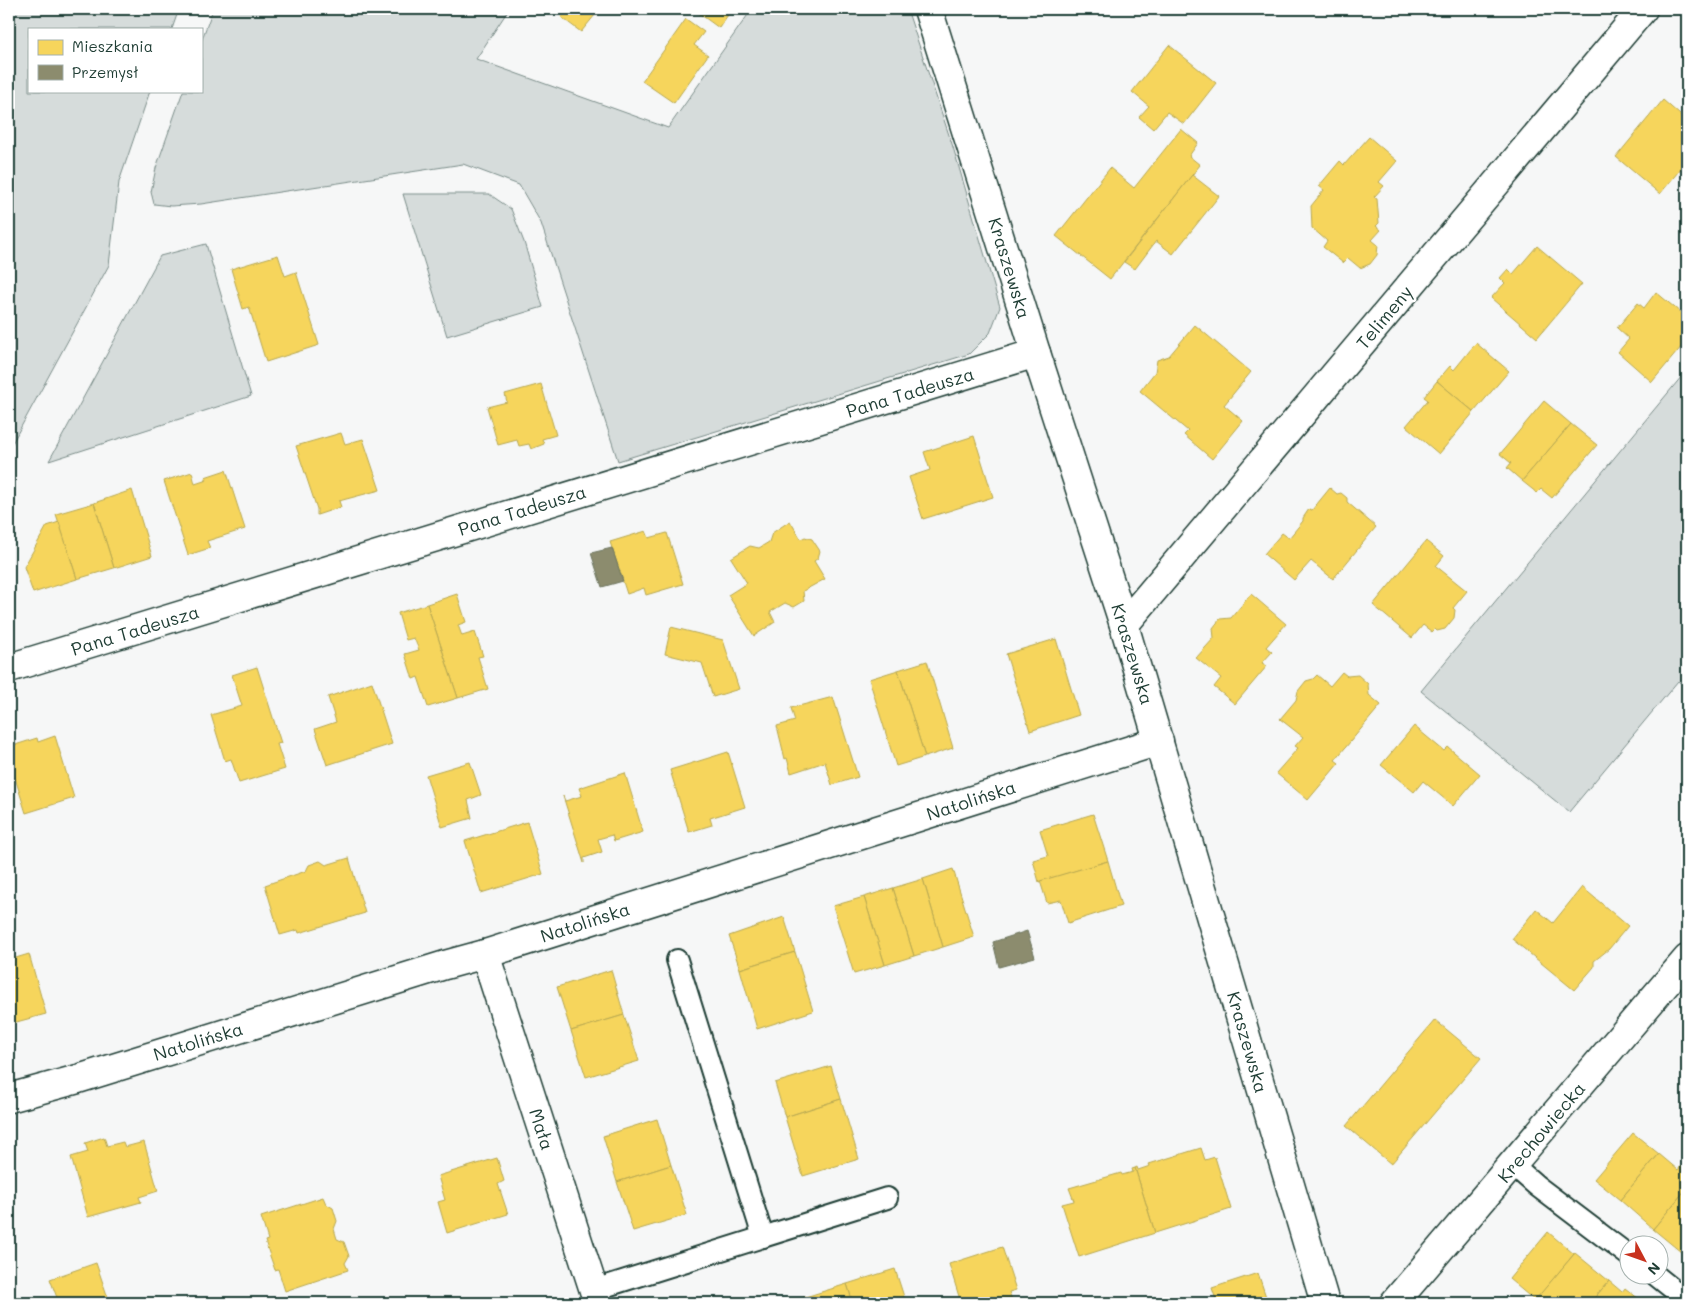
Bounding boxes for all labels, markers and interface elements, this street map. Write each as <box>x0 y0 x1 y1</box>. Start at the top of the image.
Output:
legend <box>28 28 202 92</box>
text: Mieszkania <box>72 36 153 56</box>
text: Przemysł <box>72 62 138 82</box>
street label: Kraszewska <box>983 214 1037 322</box>
street label: Telimeny <box>1350 280 1418 354</box>
street label: Pana Tadeusza <box>843 361 977 423</box>
street label: Pana Tadeusza <box>455 479 589 541</box>
street label: Pana Tadeusza <box>68 599 202 661</box>
street label: Kraszewska <box>1106 600 1160 708</box>
street label: Natolińska <box>923 774 1019 826</box>
street label: Natolińska <box>537 896 633 948</box>
street label: Kraszewska <box>1222 988 1274 1096</box>
street label: Natolińska <box>150 1016 246 1066</box>
street label: Krechowiecka <box>1492 1077 1590 1187</box>
street label: Mała <box>524 1105 560 1153</box>
north arrow <box>1618 1234 1668 1284</box>
text: N <box>1644 1259 1665 1279</box>

